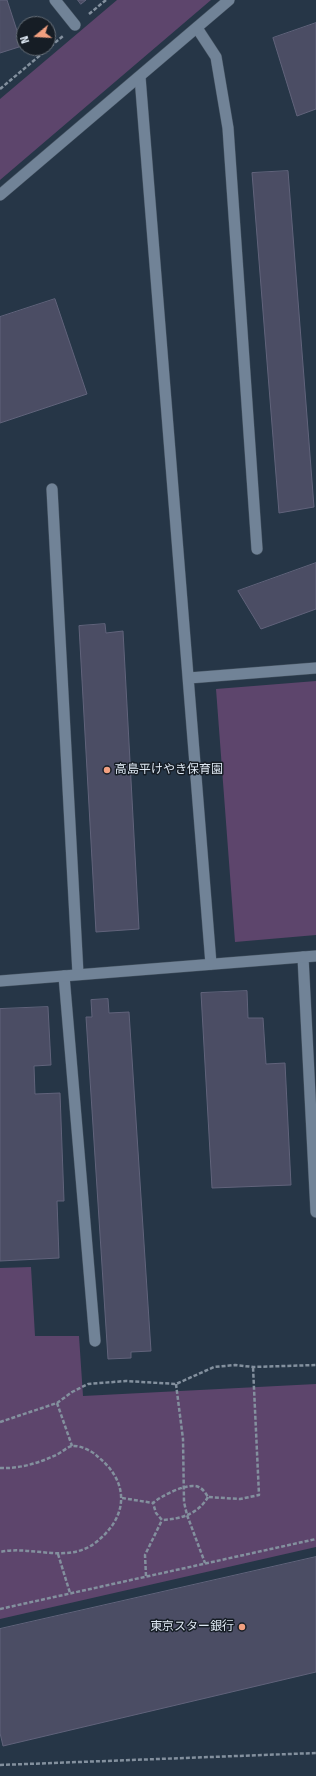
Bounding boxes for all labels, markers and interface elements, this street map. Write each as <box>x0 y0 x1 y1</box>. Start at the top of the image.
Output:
north arrow <box>16 16 56 56</box>
text: N <box>18 34 32 45</box>
place label: 高島平けやき保育園 <box>115 763 223 777</box>
marker: 高島平けやき保育園 <box>102 765 112 775</box>
place label: 東京スター銀行 <box>150 1620 234 1634</box>
marker: 東京スター銀行 <box>237 1622 247 1632</box>

